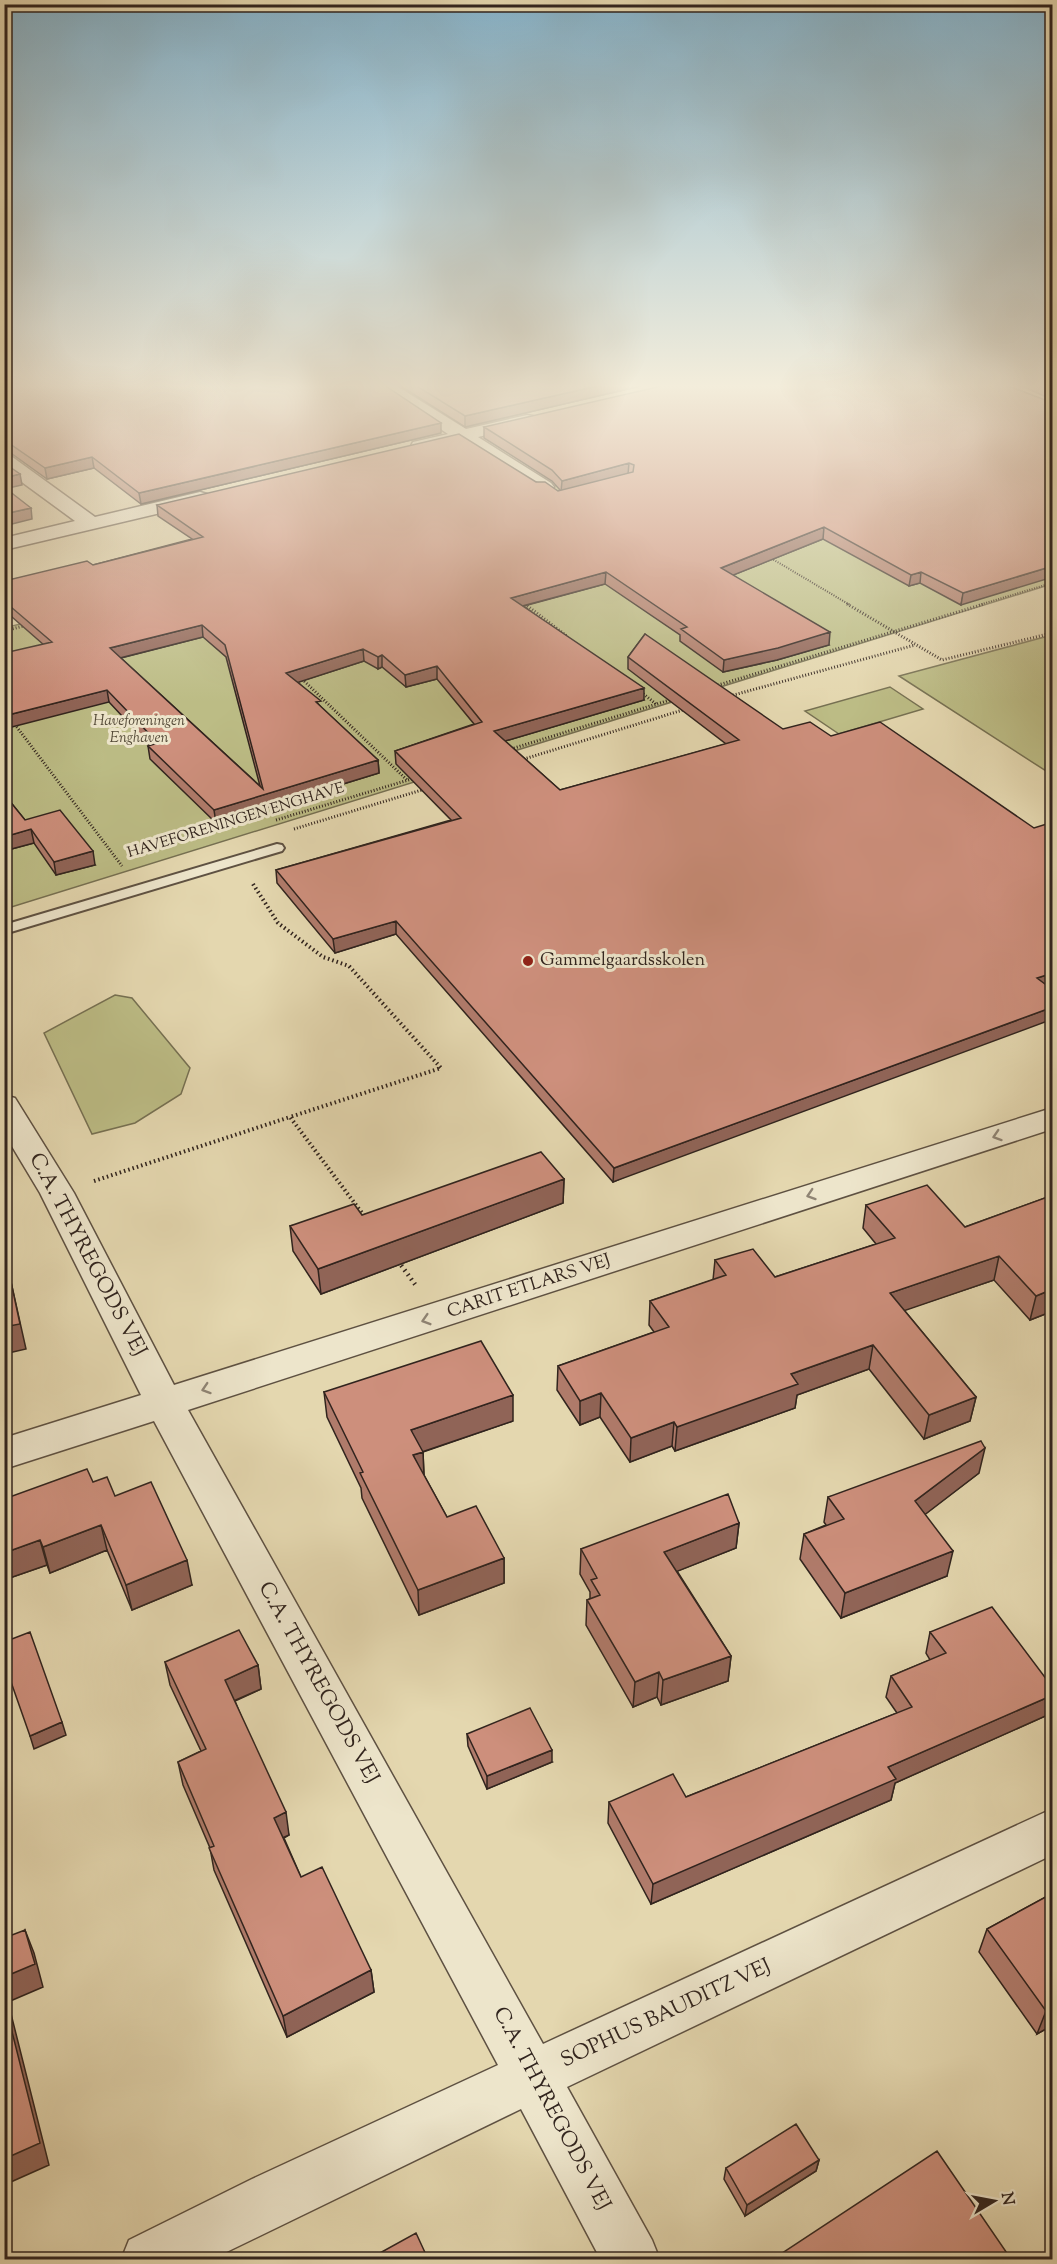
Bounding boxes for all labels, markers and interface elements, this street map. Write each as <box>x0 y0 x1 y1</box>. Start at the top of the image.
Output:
park label: Haveforeningen Enghaven <box>93 711 185 749</box>
street label: HAVEFORENINGEN ENGHAVE <box>125 778 347 864</box>
place label: Gammelgaardsskolen <box>540 948 705 974</box>
marker: Gammelgaardsskolen <box>521 954 535 968</box>
one-way arrow <box>992 1128 1003 1141</box>
street label: C.A. THYREGODS VEJ <box>21 1148 153 1362</box>
one-way arrow <box>806 1188 817 1200</box>
street label: CARIT ETLARS VEJ <box>444 1248 614 1326</box>
one-way arrow <box>421 1313 432 1325</box>
one-way arrow <box>201 1382 212 1394</box>
street label: C.A. THYREGODS VEJ <box>250 1577 386 1789</box>
street label: SOPHUS BAUDITZ VEJ <box>556 1952 776 2076</box>
street label: C.A. THYREGODS VEJ <box>485 2002 617 2216</box>
north arrow <box>964 2171 1024 2231</box>
text: N <box>994 2191 1019 2207</box>

